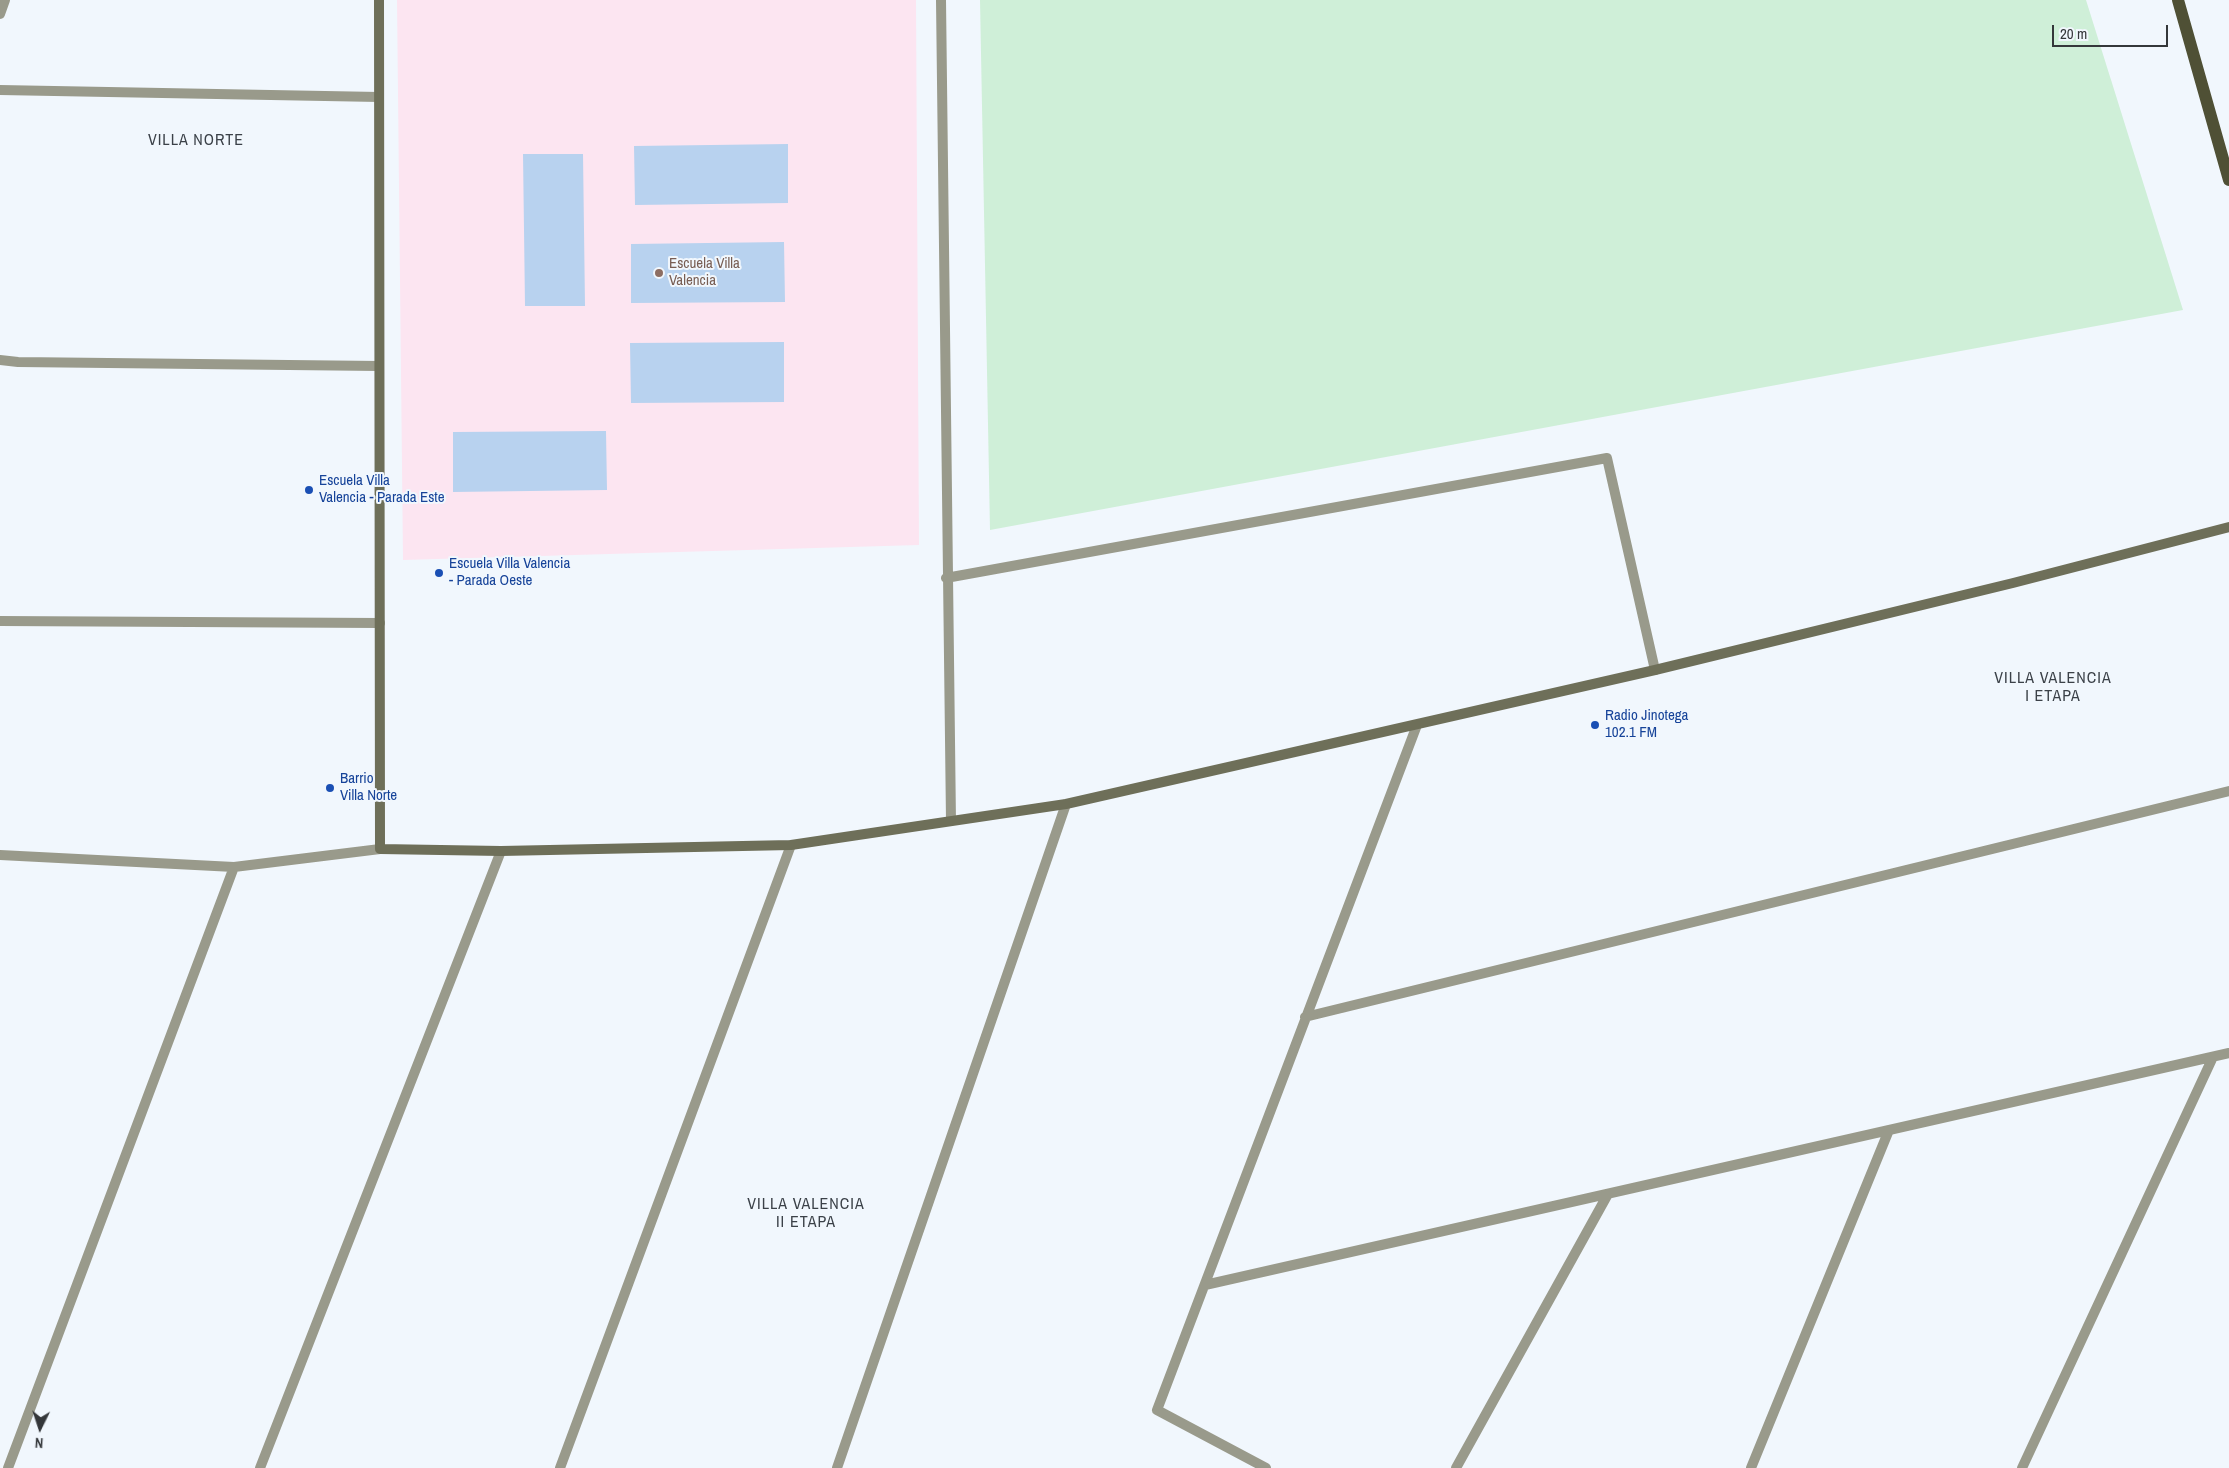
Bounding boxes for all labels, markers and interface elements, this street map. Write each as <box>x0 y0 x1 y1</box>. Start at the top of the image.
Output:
scale bar <box>2054 15 2170 47</box>
text: 20 m <box>2060 23 2087 44</box>
district label: VILLA NORTE <box>147 131 245 151</box>
place label: Escuela Villa Valencia <box>669 255 740 290</box>
marker: Escuela Villa Valencia <box>653 267 665 279</box>
place label: Escuela Villa Valencia - Parada Este <box>319 472 445 507</box>
marker: Escuela Villa Valencia - Parada Este <box>303 484 315 496</box>
place label: Escuela Villa Valencia - Parada Oeste <box>449 555 570 590</box>
marker: Escuela Villa Valencia - Parada Oeste <box>433 567 445 579</box>
district label: VILLA VALENCIA I ETAPA <box>1993 669 2113 707</box>
place label: Radio Jinotega 102.1 FM <box>1605 707 1688 742</box>
marker: Radio Jinotega 102.1 FM <box>1589 719 1601 731</box>
place label: Barrio Villa Norte <box>340 770 397 805</box>
marker: Barrio Villa Norte <box>324 782 336 794</box>
district label: VILLA VALENCIA II ETAPA <box>746 1195 866 1233</box>
north arrow <box>15 1403 65 1453</box>
text: N <box>34 1434 44 1452</box>

